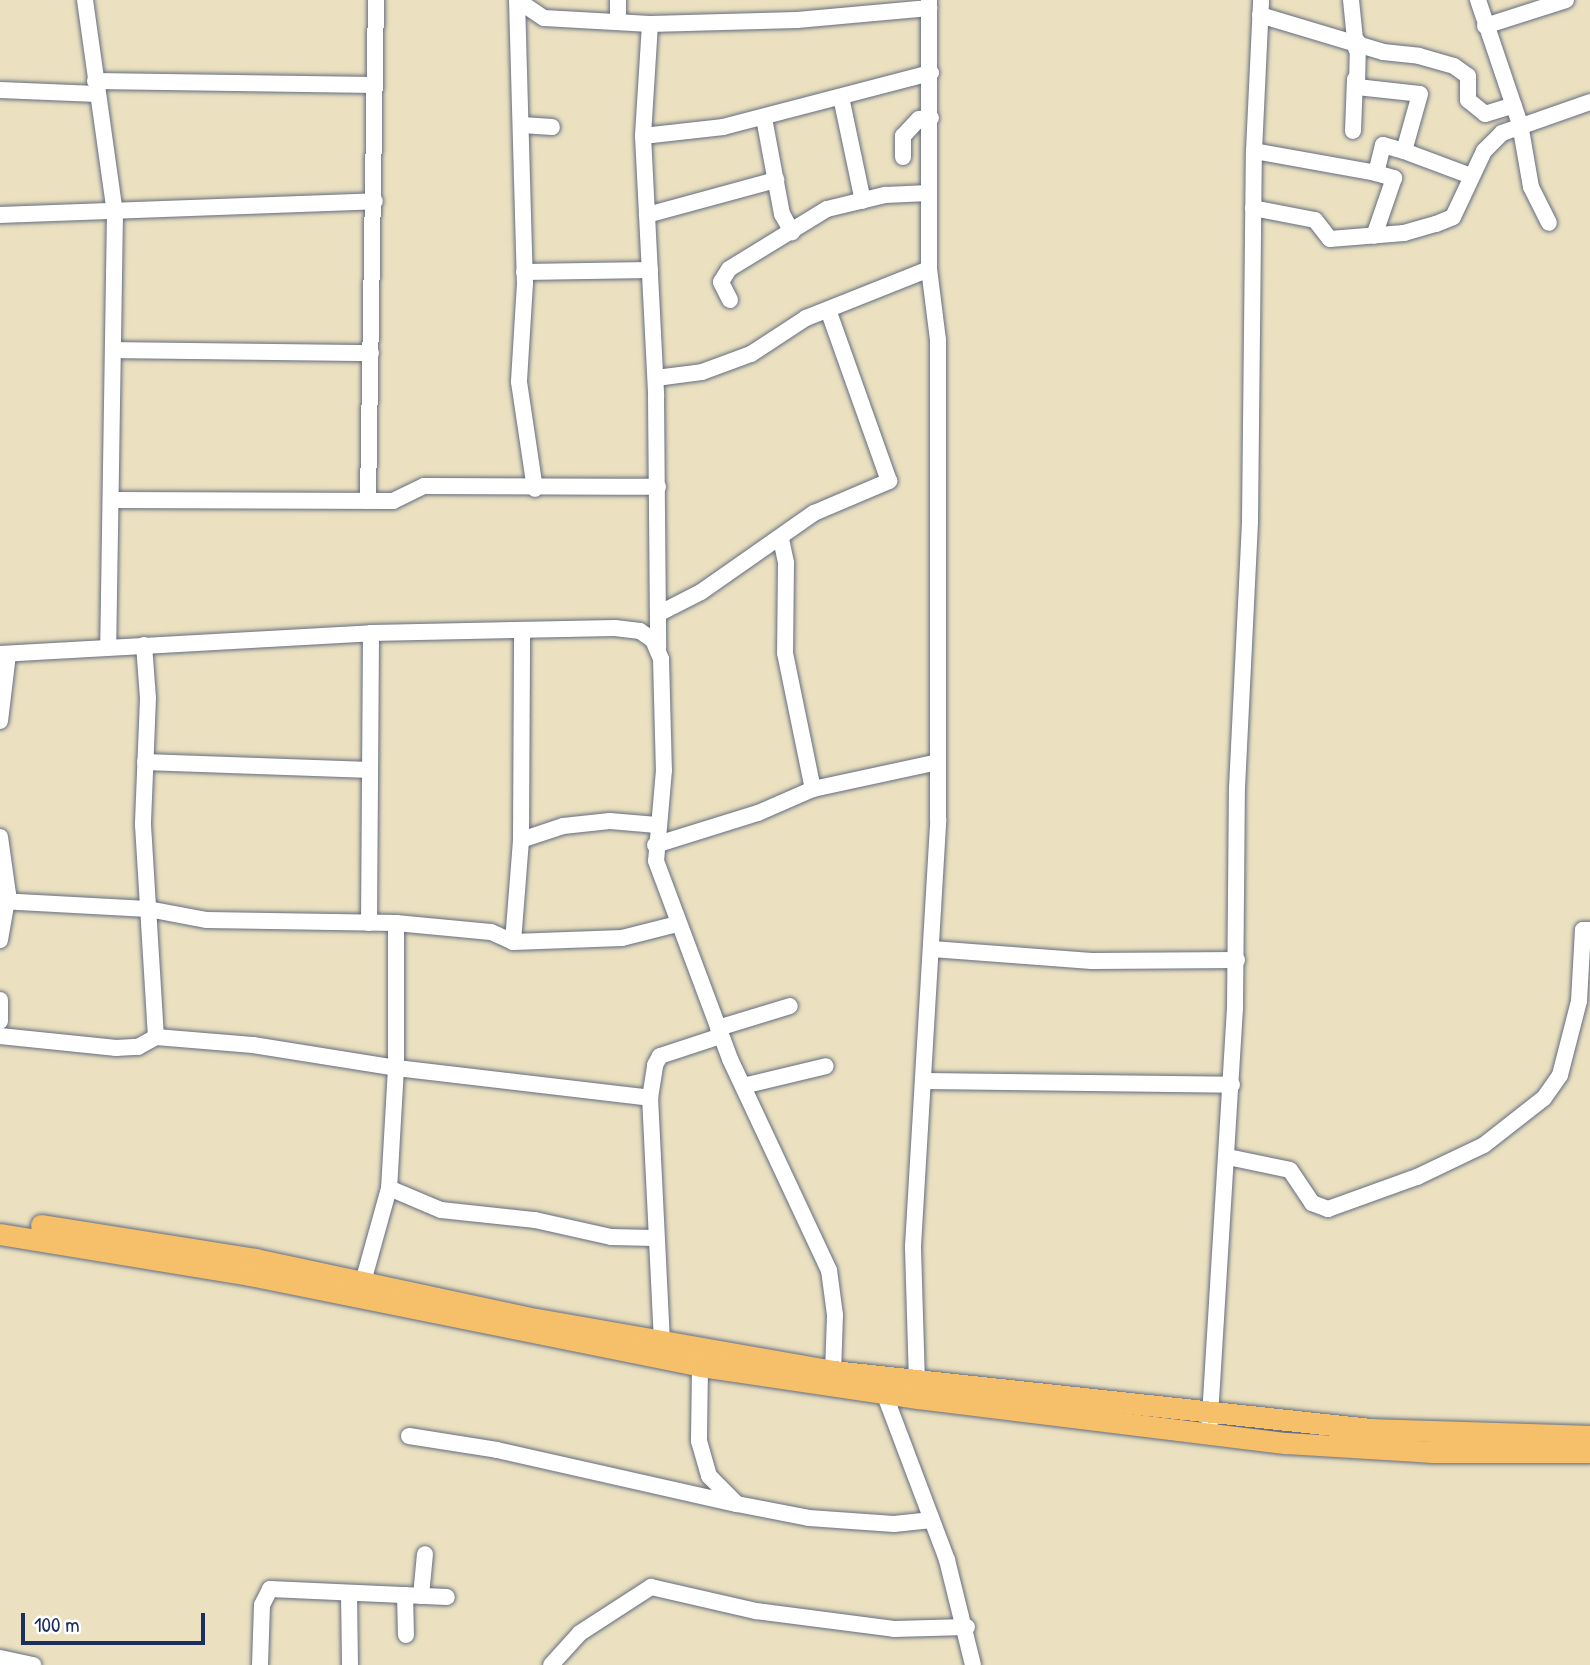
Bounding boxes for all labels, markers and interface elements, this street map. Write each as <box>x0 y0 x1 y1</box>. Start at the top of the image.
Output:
scale bar <box>24 1598 208 1642</box>
text: 100 m <box>34 1610 80 1639</box>

